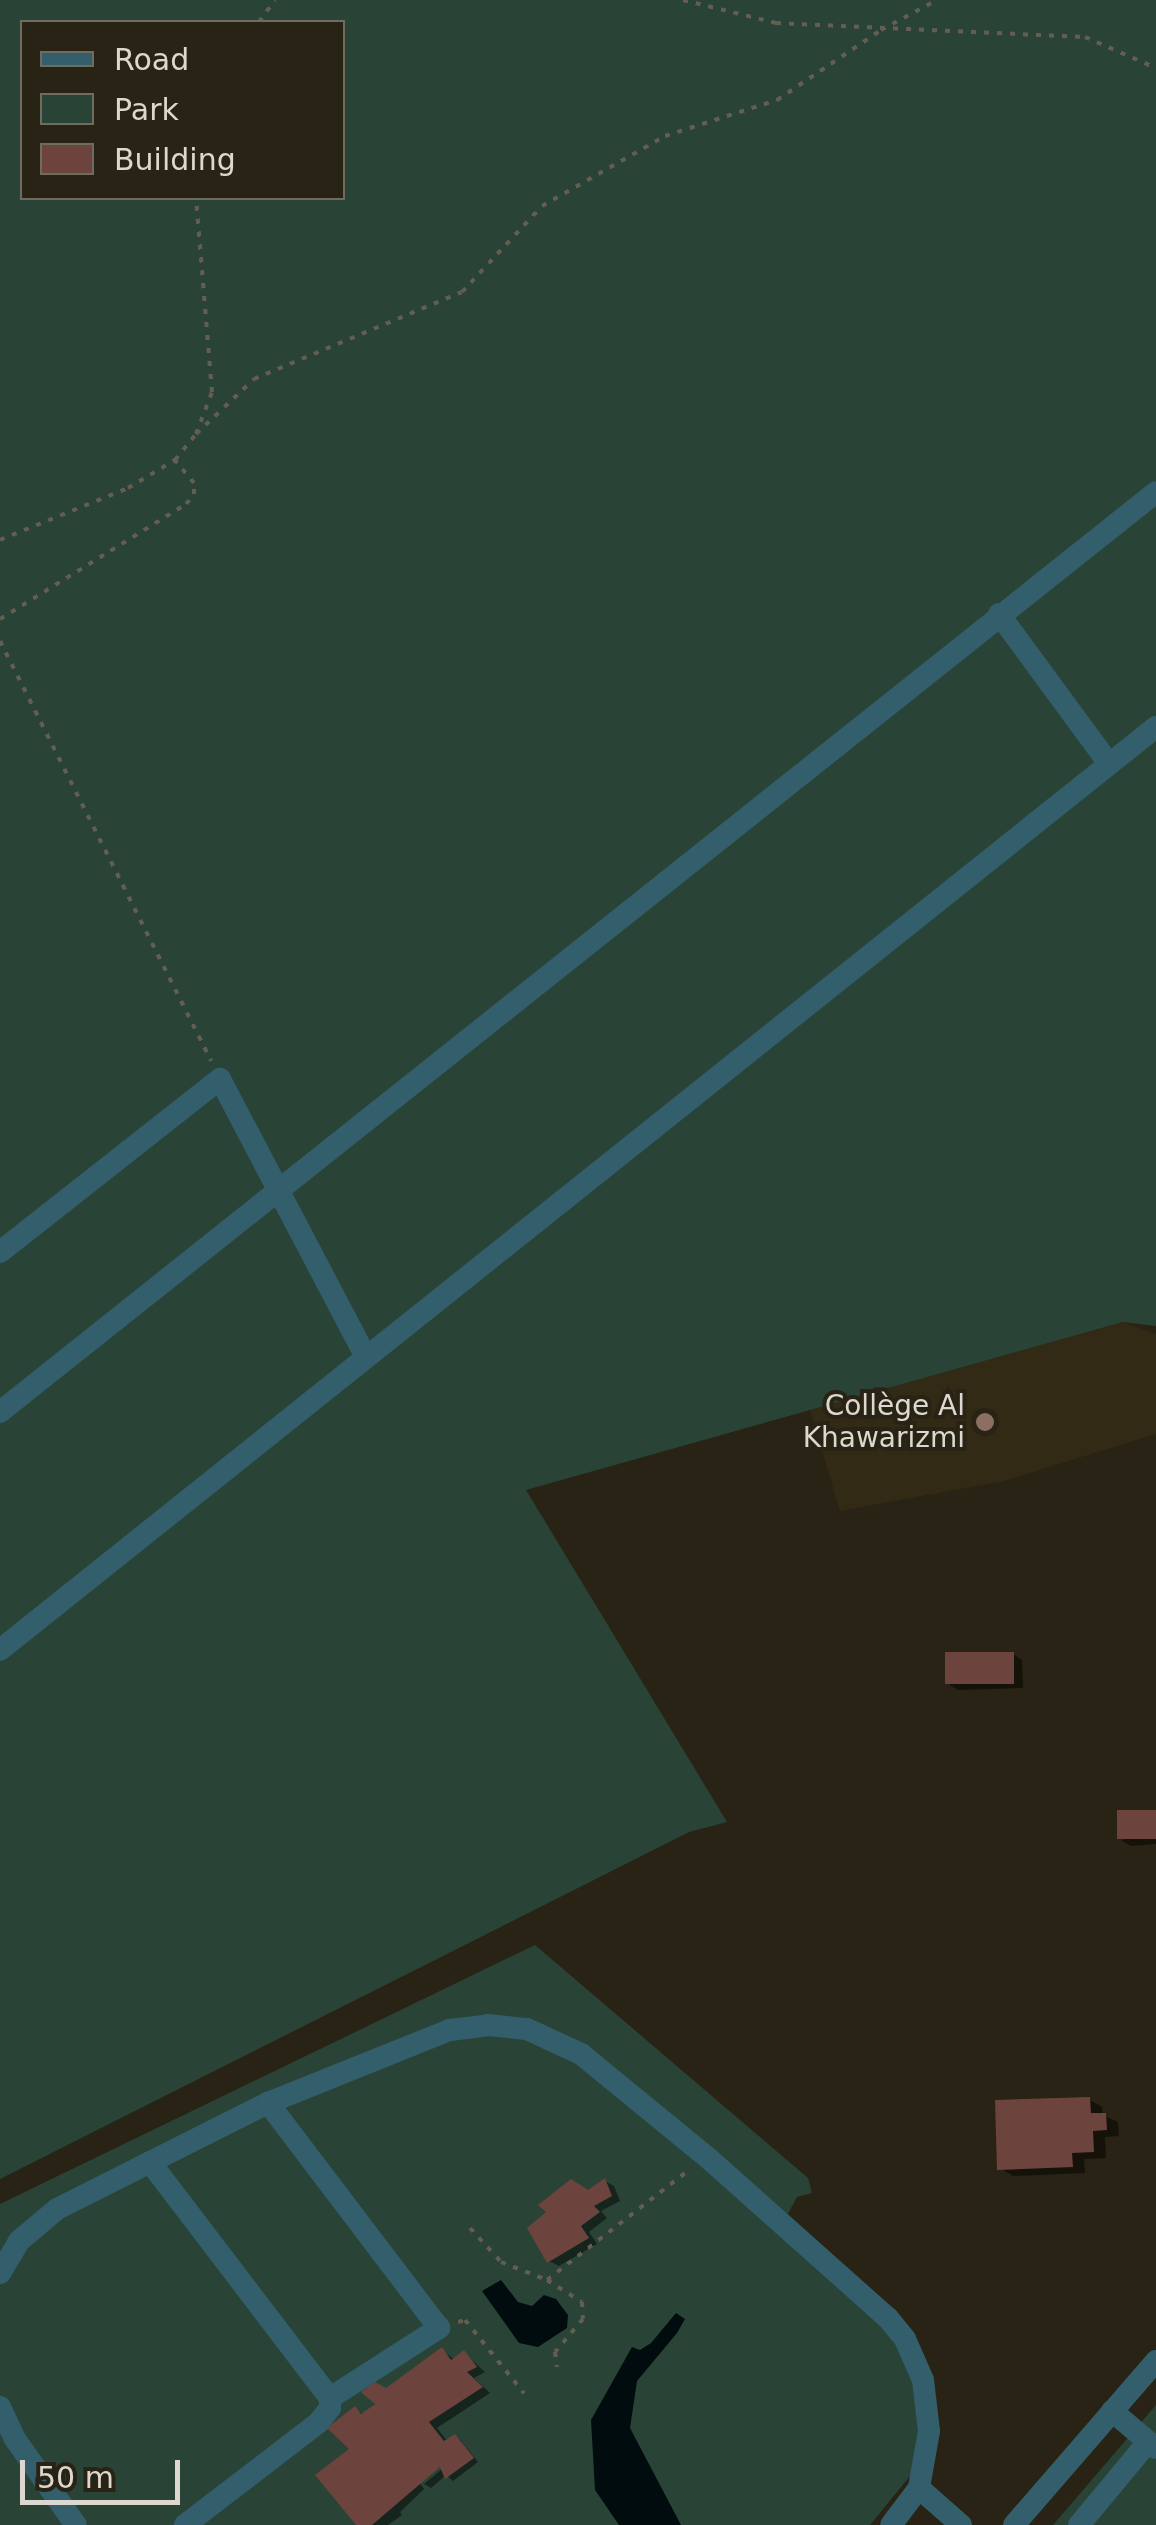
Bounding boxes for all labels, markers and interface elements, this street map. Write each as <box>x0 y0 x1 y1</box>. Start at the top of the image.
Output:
legend <box>20 20 345 200</box>
text: Road <box>114 42 189 77</box>
text: Park <box>114 92 179 127</box>
text: Building <box>114 142 236 177</box>
place label: Collège Al Khawarizmi <box>803 1389 965 1455</box>
marker: Collège Al Khawarizmi <box>974 1411 996 1433</box>
scale bar <box>25 2440 185 2502</box>
text: 50 m <box>37 2460 114 2495</box>

